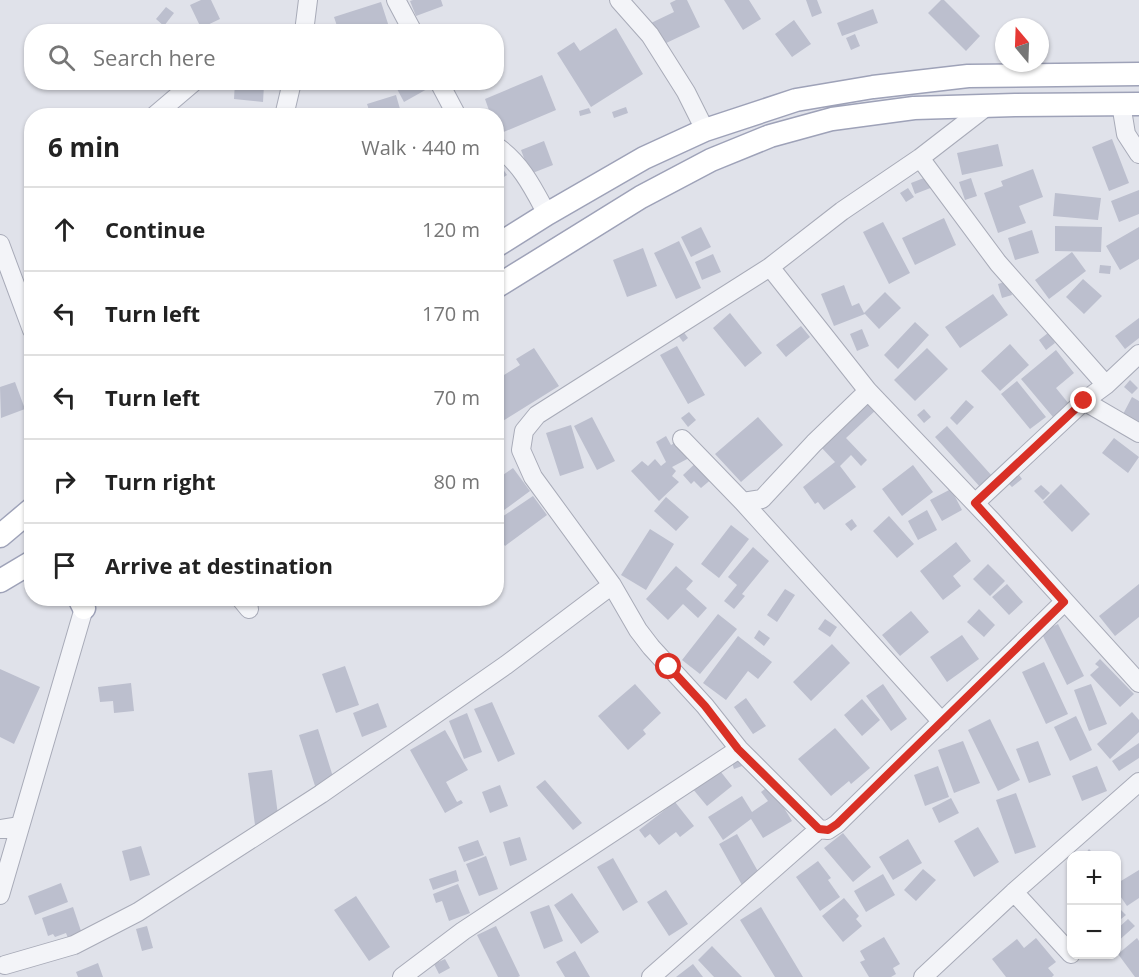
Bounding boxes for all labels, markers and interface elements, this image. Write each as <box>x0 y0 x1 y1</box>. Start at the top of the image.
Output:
north arrow <box>995 18 1049 72</box>
search box <box>24 24 504 90</box>
icon: search <box>45 41 78 74</box>
text: Search here <box>93 42 216 72</box>
text: 6 min <box>48 129 120 165</box>
text: Walk · 440 m <box>361 134 480 161</box>
icon: ahead <box>48 213 81 246</box>
text: Continue <box>105 214 205 244</box>
text: 120 m <box>422 216 480 243</box>
icon: left <box>48 297 81 330</box>
text: Turn left <box>105 298 200 328</box>
text: 170 m <box>422 300 480 327</box>
icon: left <box>48 381 81 414</box>
text: Turn left <box>105 382 200 412</box>
text: 70 m <box>433 384 480 411</box>
route end <box>1070 387 1096 413</box>
icon: right <box>48 465 81 498</box>
text: Turn right <box>105 466 216 496</box>
text: 80 m <box>433 468 480 495</box>
icon: arrive <box>48 549 81 582</box>
text: Arrive at destination <box>105 550 333 580</box>
route start <box>655 653 681 679</box>
map controls <box>1067 851 1121 959</box>
button: + <box>1067 851 1121 905</box>
button: − <box>1067 905 1121 959</box>

